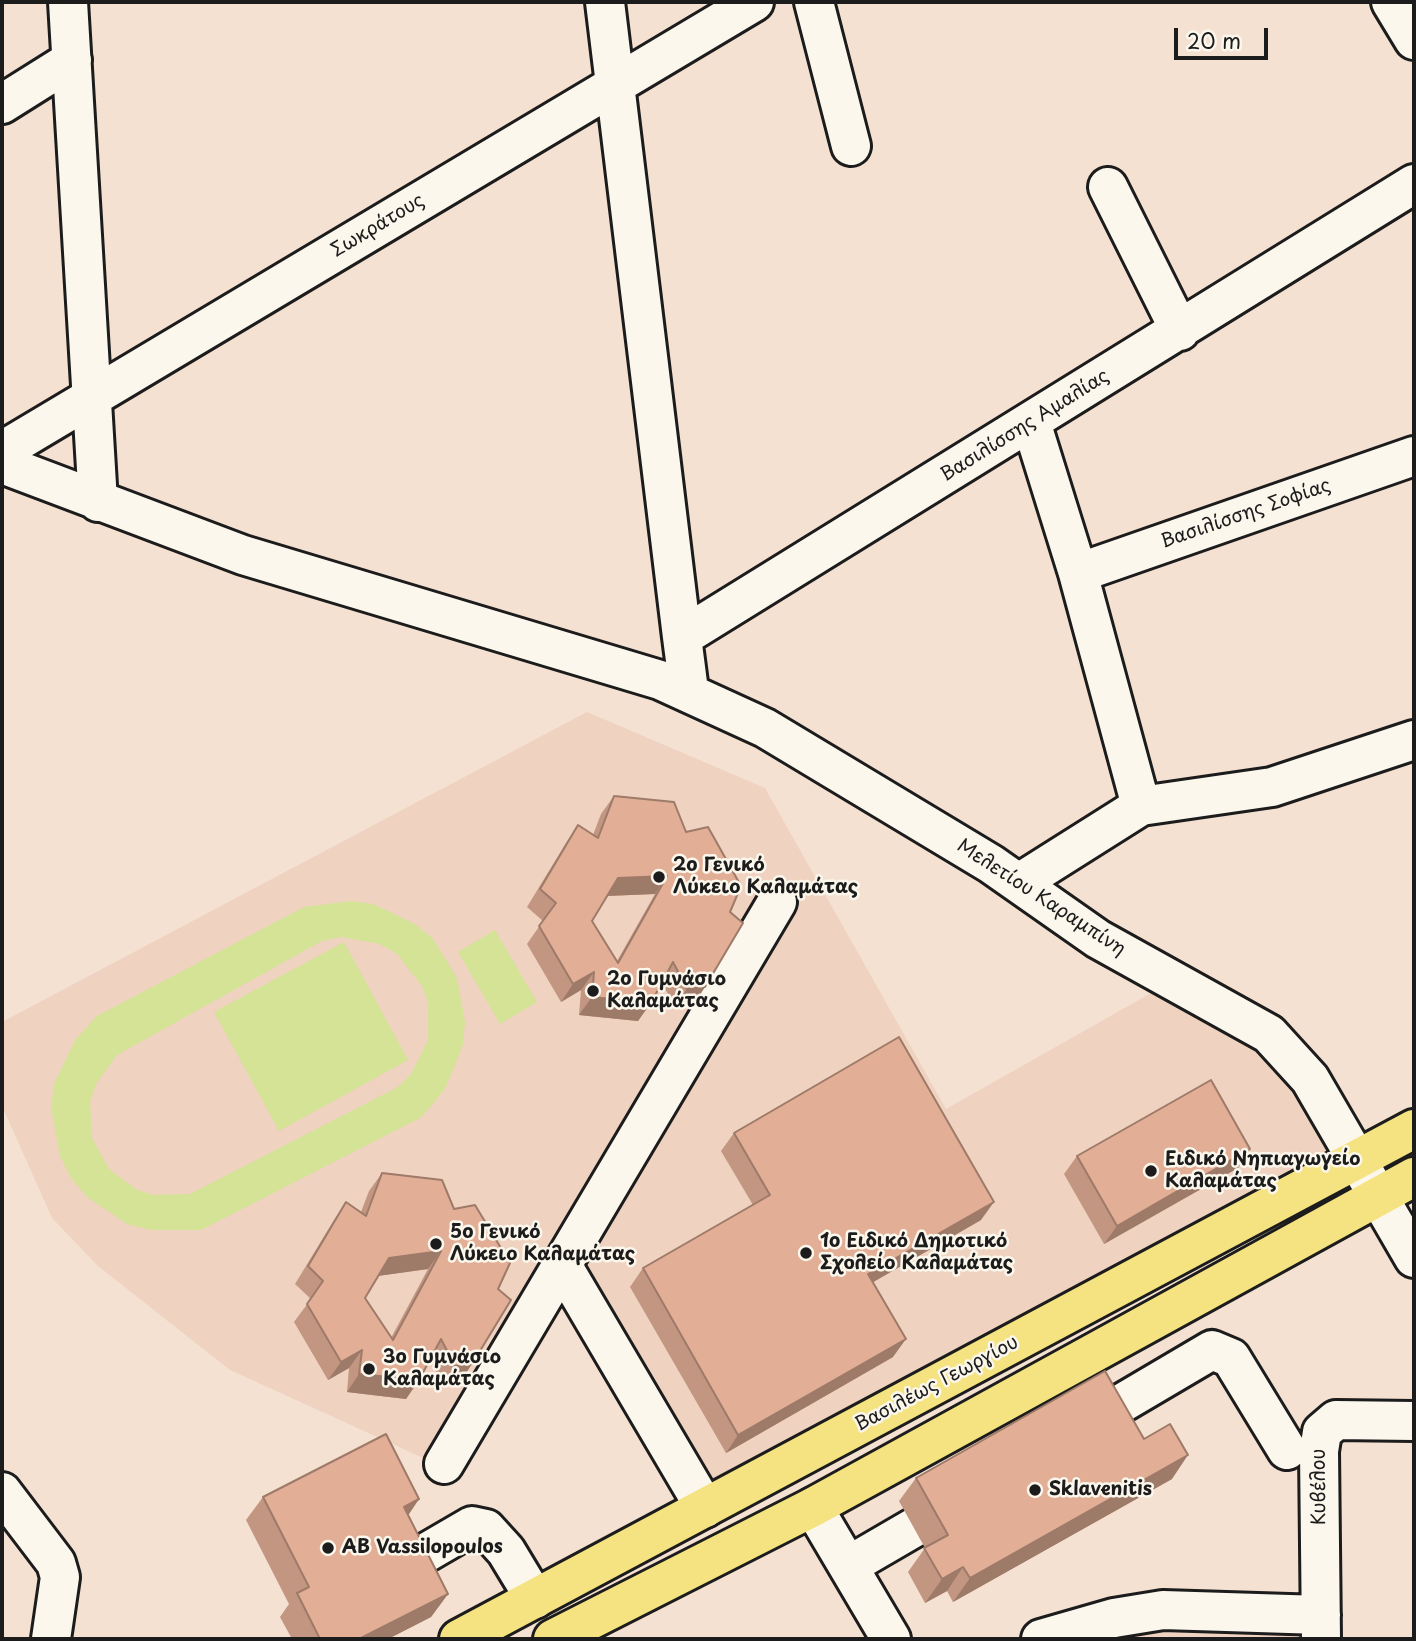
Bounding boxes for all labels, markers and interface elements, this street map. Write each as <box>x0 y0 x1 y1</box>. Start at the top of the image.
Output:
scale bar <box>1178 14 1272 58</box>
text: 20 m <box>1187 24 1241 56</box>
street label: Σωκράτους <box>328 189 428 263</box>
street label: Βασιλίσσης Αμαλίας <box>937 365 1113 487</box>
street label: Βασιλίσσης Σοφίας <box>1158 474 1334 554</box>
street label: Μελετίου Καραμπίνη <box>952 835 1130 961</box>
place label: 2ο Γενικό Λύκειο Καλαμάτας <box>673 855 858 899</box>
marker: 2ο Γενικό Λύκειο Καλαμάτας <box>651 869 667 885</box>
place label: 2ο Γυμνάσιο Καλαμάτας <box>607 969 726 1013</box>
marker: 2ο Γυμνάσιο Καλαμάτας <box>585 983 601 999</box>
place label: Ειδικό Νηπιαγωγείο Καλαμάτας <box>1165 1149 1360 1193</box>
marker: Ειδικό Νηπιαγωγείο Καλαμάτας <box>1143 1163 1159 1179</box>
place label: 5ο Γενικό Λύκειο Καλαμάτας <box>450 1222 635 1266</box>
place label: 1ο Ειδικό Δημοτικό Σχολείο Καλαμάτας <box>820 1231 1013 1275</box>
marker: 5ο Γενικό Λύκειο Καλαμάτας <box>428 1236 444 1252</box>
marker: 1ο Ειδικό Δημοτικό Σχολείο Καλαμάτας <box>798 1245 814 1261</box>
street label: Βασιλέως Γεωργίου <box>851 1331 1023 1437</box>
place label: 3ο Γυμνάσιο Καλαμάτας <box>383 1347 501 1391</box>
marker: 3ο Γυμνάσιο Καλαμάτας <box>361 1361 377 1377</box>
street label: Κυβέλου <box>1309 1449 1331 1525</box>
place label: Sklavenitis <box>1049 1479 1152 1501</box>
marker: Sklavenitis <box>1027 1482 1043 1498</box>
place label: AB Vassilopoulos <box>342 1537 503 1559</box>
marker: AB Vassilopoulos <box>320 1540 336 1556</box>

